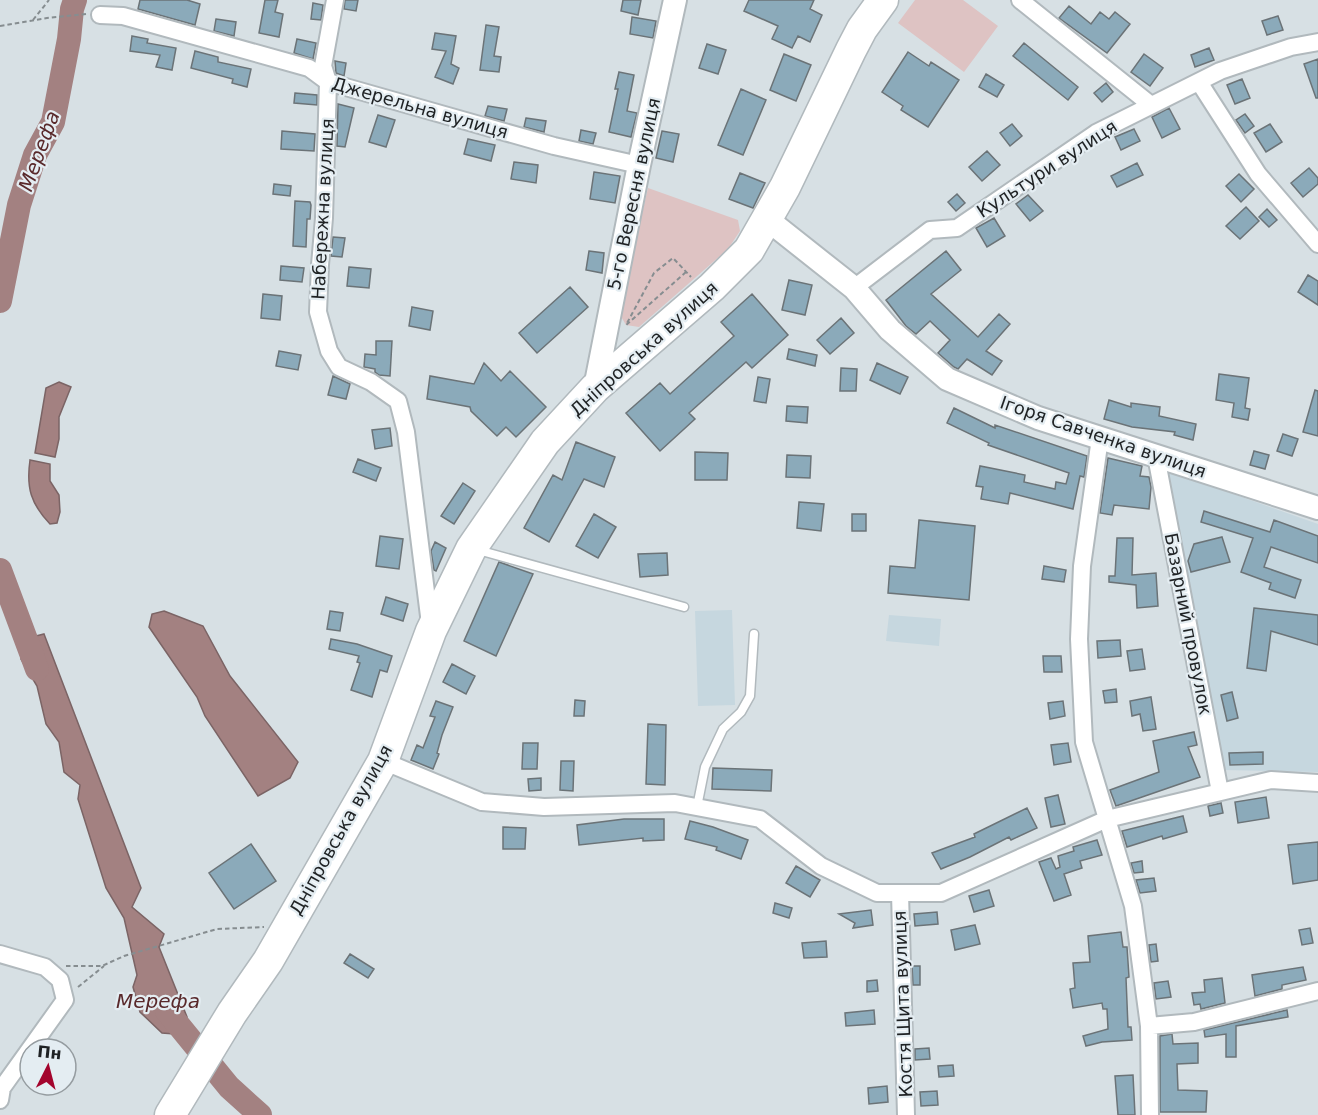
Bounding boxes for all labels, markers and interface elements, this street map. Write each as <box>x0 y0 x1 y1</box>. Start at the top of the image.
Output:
street label: Джерельна вулиця <box>330 72 511 143</box>
street label: 5-го Вересня вулиця <box>603 96 664 292</box>
water label: Мерефа <box>13 107 65 195</box>
street label: Культури вулиця <box>973 115 1121 222</box>
street label: Набережна вулиця <box>307 118 338 300</box>
street label: Дніпровська вулиця <box>566 277 722 420</box>
street label: Ігоря Савченка вулиця <box>997 391 1209 482</box>
street label: Базарний провулок <box>1161 531 1216 717</box>
street label: Дніпровська вулиця <box>285 741 396 919</box>
street label: Костя Щита вулиця <box>889 910 916 1098</box>
water label: Мерефа <box>116 989 200 1013</box>
north arrow <box>18 1037 78 1097</box>
text: Пн <box>36 1042 63 1063</box>

